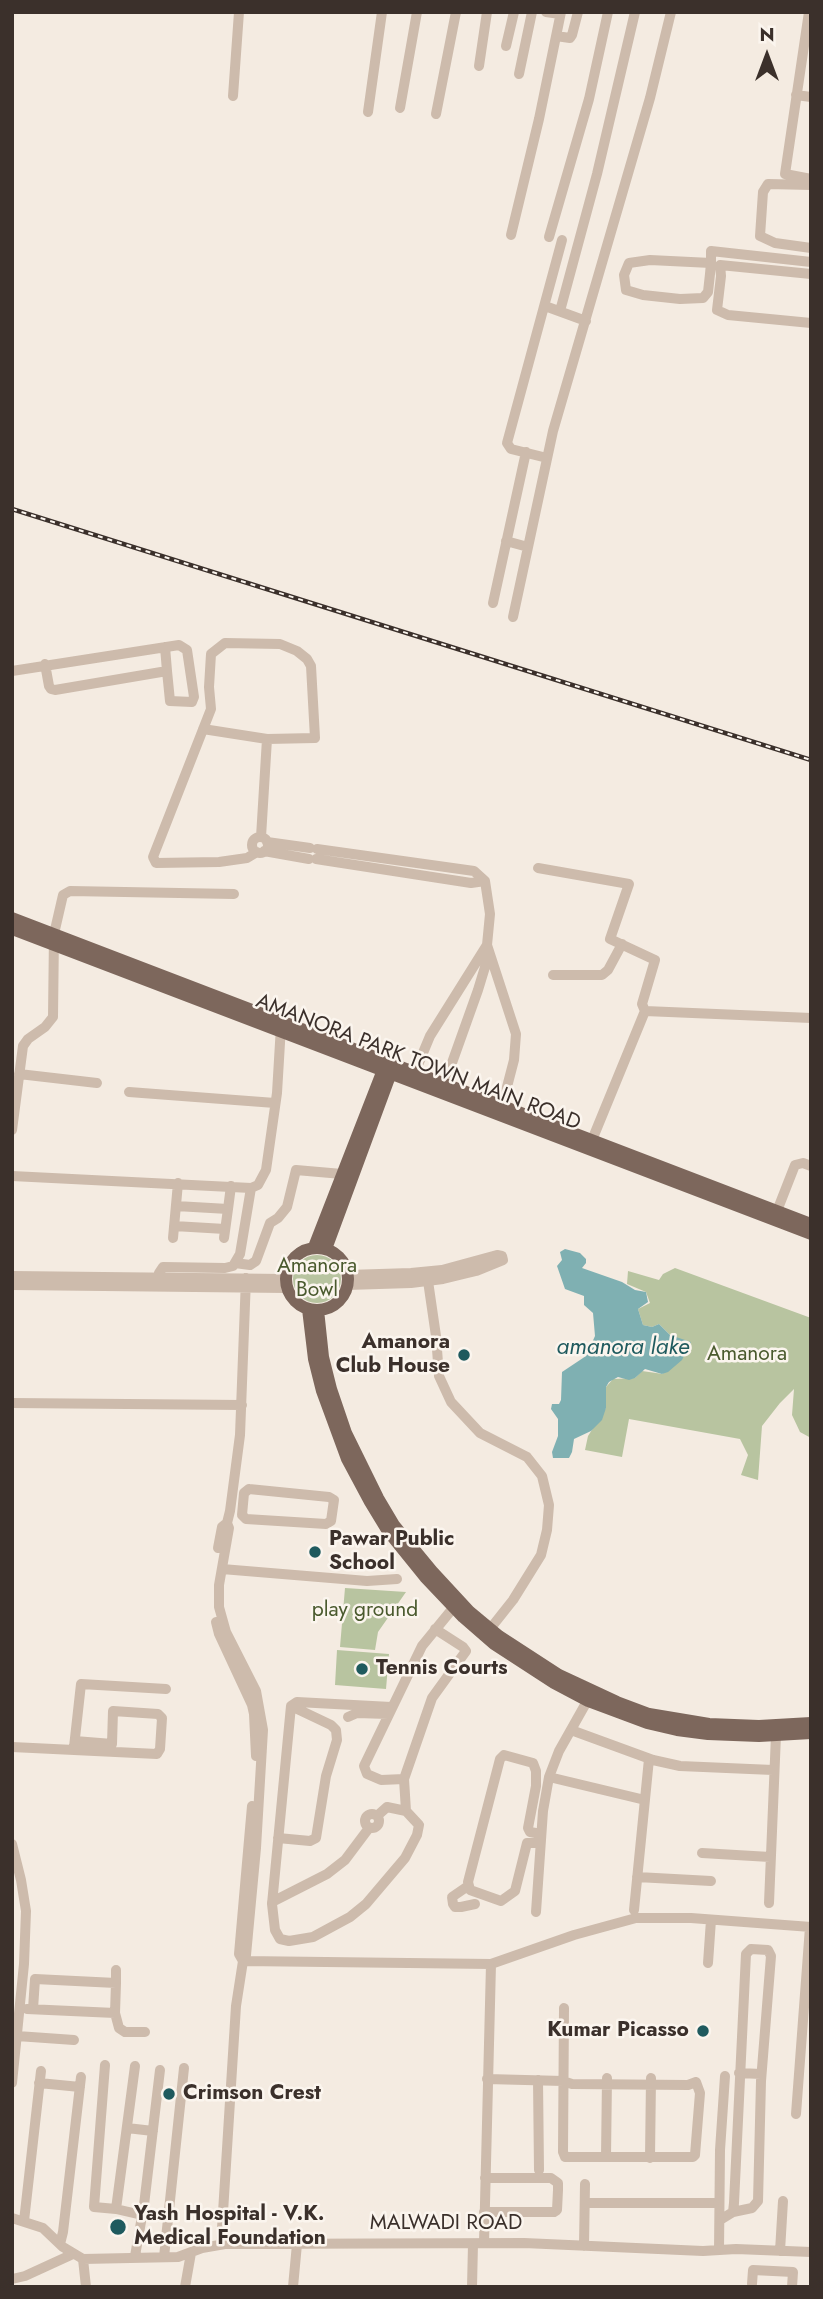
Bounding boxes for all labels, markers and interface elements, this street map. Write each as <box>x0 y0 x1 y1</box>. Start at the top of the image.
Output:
north arrow <box>732 21 802 91</box>
text: N <box>759 21 775 48</box>
street label: AMANORA PARK TOWN MAIN ROAD <box>252 989 584 1137</box>
park label: Amanora Bowl <box>277 1254 357 1304</box>
place label: Amanora Club House <box>336 1330 450 1380</box>
water label: amanora lake <box>557 1334 689 1362</box>
park label: Amanora <box>707 1342 787 1368</box>
marker: Amanora Club House <box>456 1347 472 1363</box>
place label: Pawar Public School <box>329 1527 454 1577</box>
marker: Pawar Public School <box>307 1544 323 1560</box>
park label: play ground <box>312 1598 418 1624</box>
place label: Tennis Courts <box>376 1656 508 1682</box>
marker: Tennis Courts <box>354 1661 370 1677</box>
place label: Kumar Picasso <box>547 2018 689 2044</box>
marker: Kumar Picasso <box>695 2023 711 2039</box>
place label: Crimson Crest <box>183 2081 321 2107</box>
marker: Crimson Crest <box>161 2086 177 2102</box>
place label: Yash Hospital - V.K. Medical Foundation <box>134 2202 326 2252</box>
street label: MALWADI ROAD <box>370 2211 522 2237</box>
marker: Yash Hospital - V.K. Medical Foundation <box>108 2217 128 2237</box>

